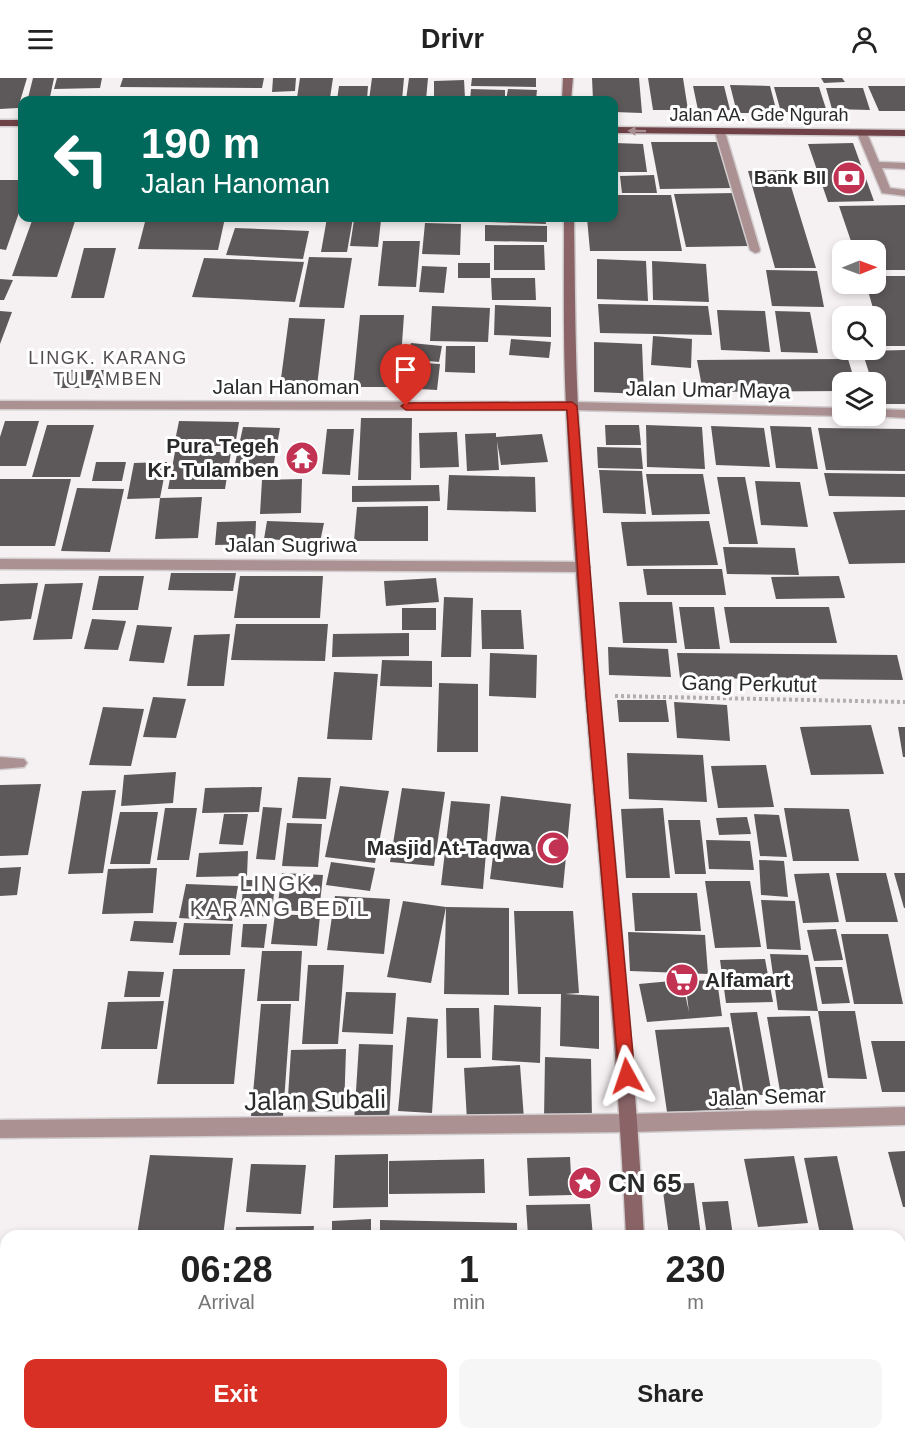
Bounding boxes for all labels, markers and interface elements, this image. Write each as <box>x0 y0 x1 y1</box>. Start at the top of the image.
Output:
icon: menu <box>24 23 57 56</box>
icon: person <box>848 23 881 56</box>
text: Drivr <box>421 24 484 54</box>
street label: Jalan AA. Gde Ngurah <box>669 105 849 125</box>
icon: left <box>42 120 120 198</box>
text: 190 m <box>141 120 260 167</box>
one-way arrow <box>627 126 646 135</box>
bank icon: Bank BII <box>831 160 867 196</box>
place label: Bank BII <box>754 168 826 188</box>
text: Jalan Hanoman <box>141 169 330 199</box>
north arrow <box>832 240 886 294</box>
map controls <box>832 240 886 426</box>
button: search <box>832 306 886 360</box>
pin <box>380 344 431 406</box>
district label: LINGK. KARANG TULAMBEN <box>28 348 188 389</box>
icon: arrive <box>389 353 422 386</box>
button: layers <box>832 372 886 426</box>
street label: Jalan Hanoman <box>212 375 360 398</box>
street label: Jalan Umar Maya <box>626 377 791 402</box>
place label: Pura Tegeh Kr. Tulamben <box>148 434 279 481</box>
temple icon: Pura Tegeh Kr. Tulamben <box>284 440 320 476</box>
street label: Jalan Sugriwa <box>225 533 357 556</box>
street label: Gang Perkutut <box>681 671 817 696</box>
mosque icon: Masjid At-Taqwa <box>535 830 571 866</box>
place label: Masjid At-Taqwa <box>367 836 530 859</box>
district label: LINGK. KARANG BEDIL <box>190 871 370 921</box>
supermarket icon: Alfamart <box>664 962 700 998</box>
place label: Alfamart <box>705 968 790 991</box>
position arrow <box>595 1044 659 1108</box>
street label: Jalan Semar <box>708 1083 826 1110</box>
street label: Jalan Subali <box>244 1084 386 1116</box>
place icon: CN 65 <box>567 1165 603 1201</box>
place label: CN 65 <box>608 1168 682 1198</box>
text: 06:28 <box>180 1249 272 1290</box>
text: 1 <box>459 1249 479 1290</box>
text: 230 <box>665 1249 726 1290</box>
text: Arrival <box>198 1291 255 1313</box>
text: min <box>453 1291 485 1313</box>
text: m <box>687 1291 704 1313</box>
button: Exit <box>24 1359 447 1428</box>
button: Share <box>459 1359 882 1428</box>

